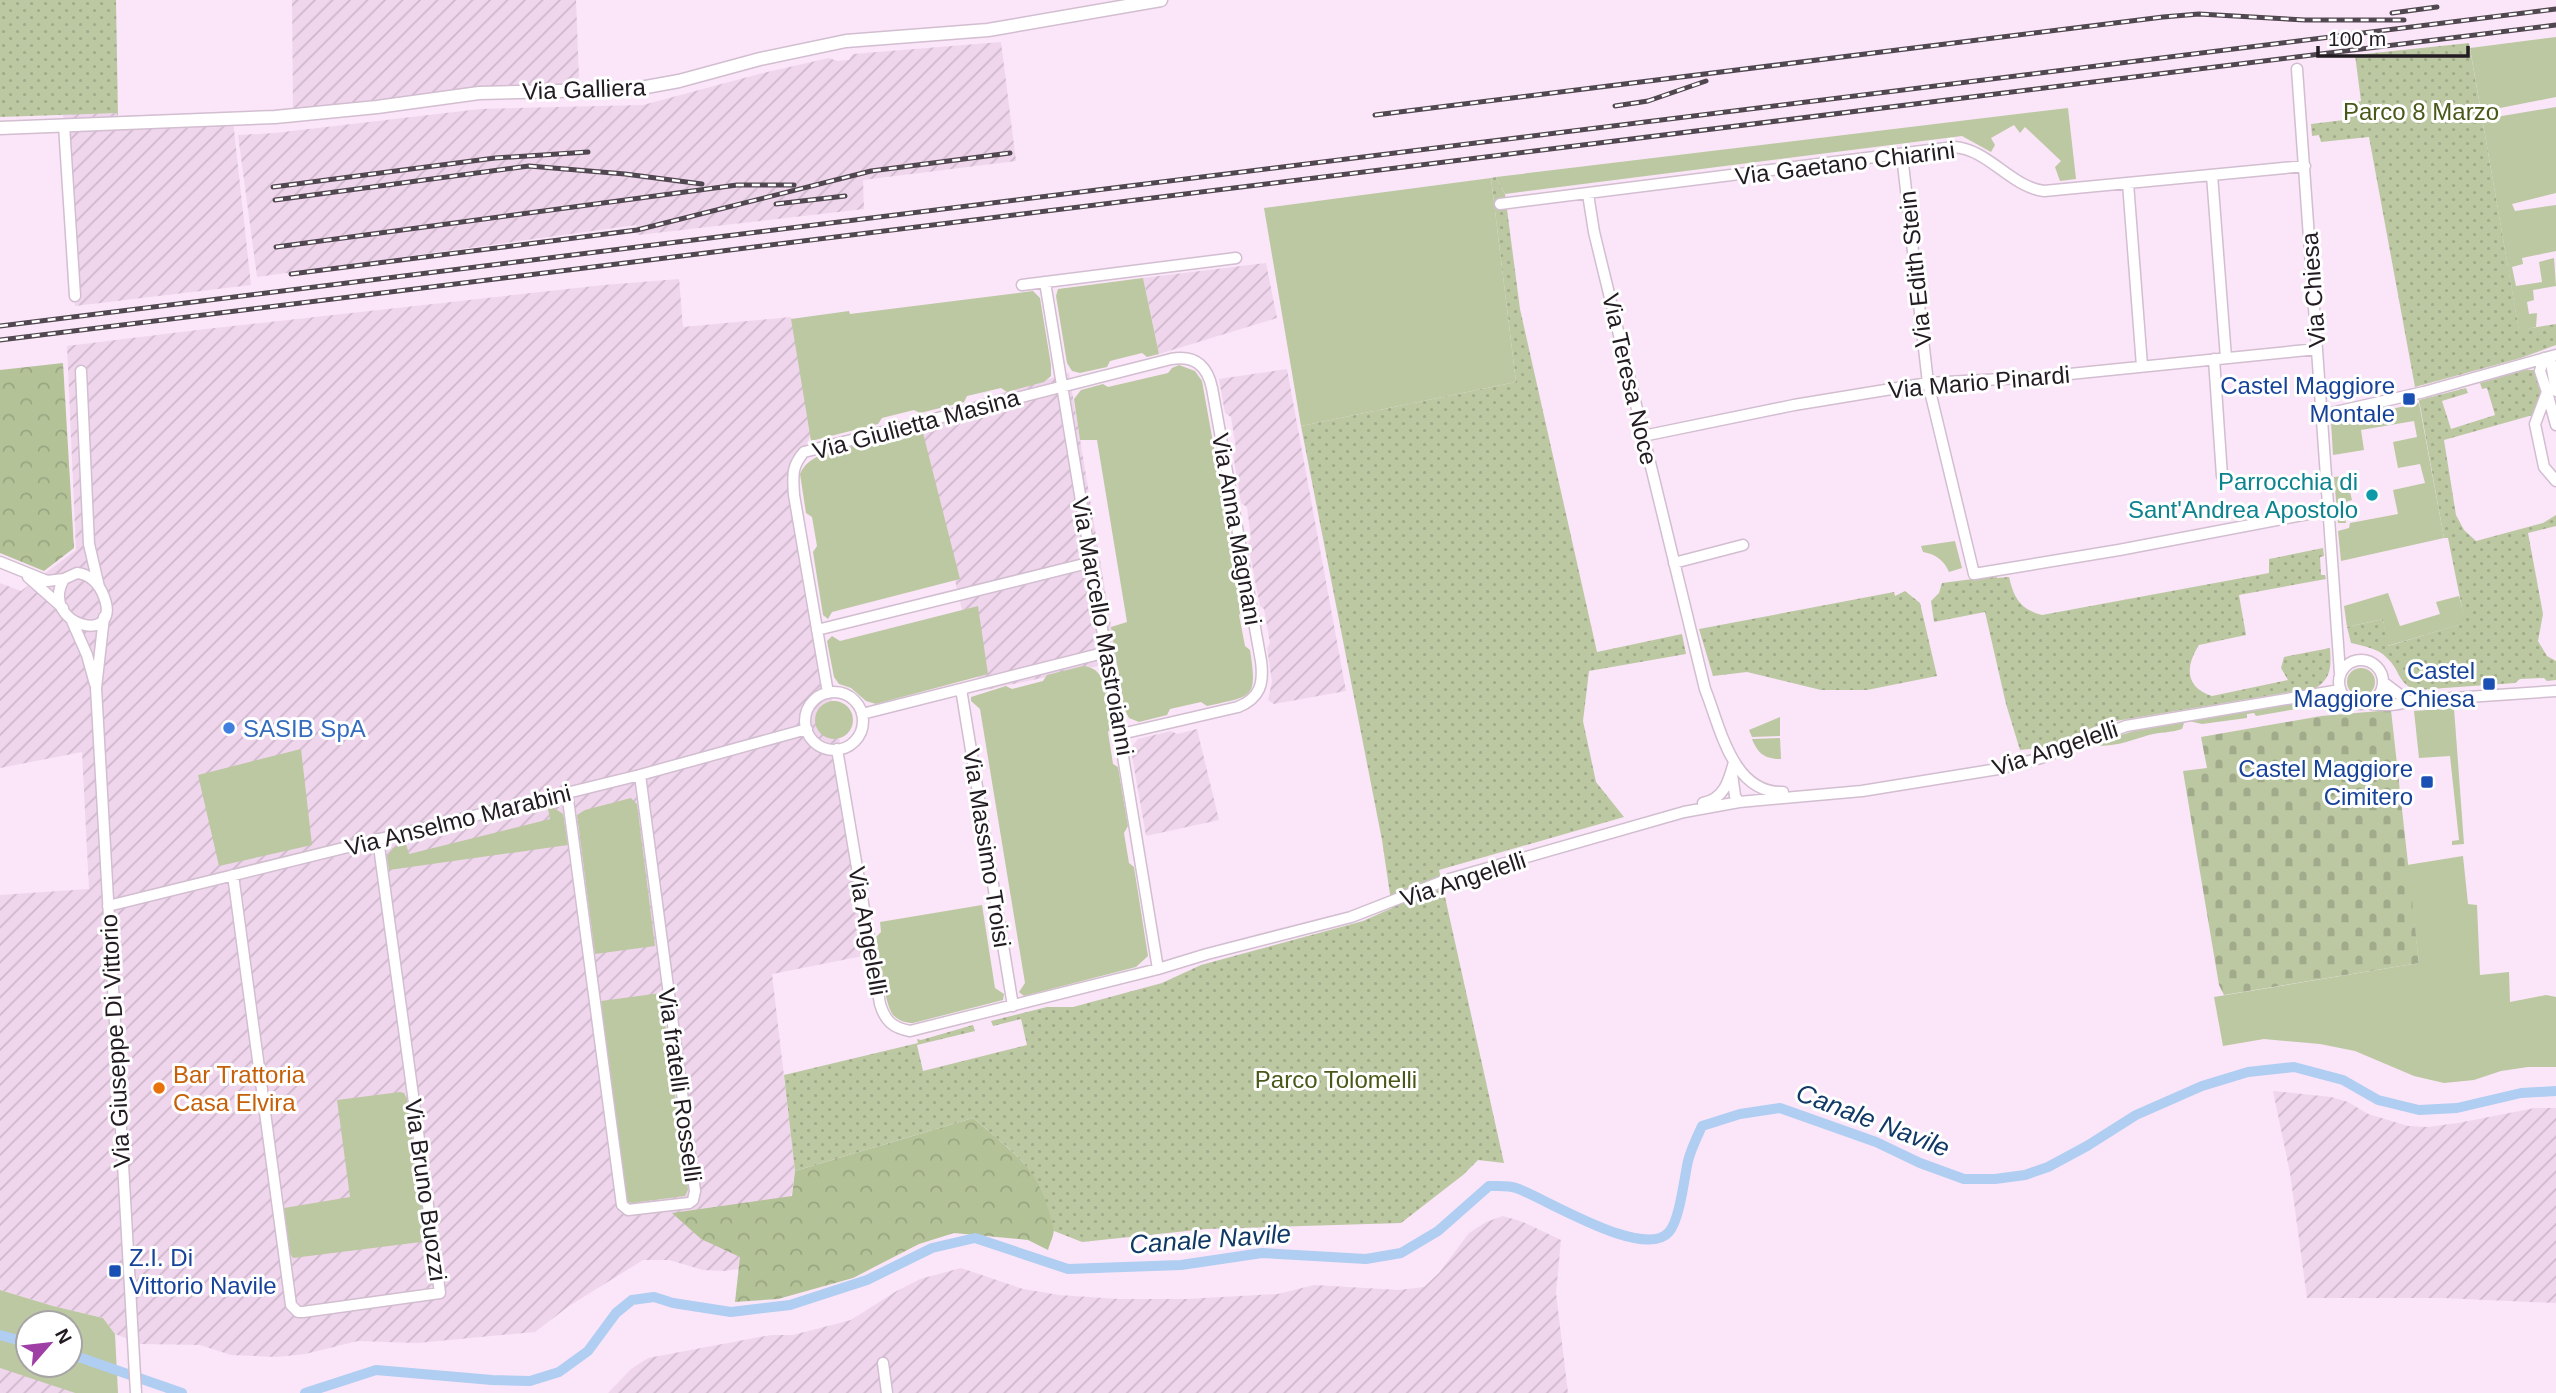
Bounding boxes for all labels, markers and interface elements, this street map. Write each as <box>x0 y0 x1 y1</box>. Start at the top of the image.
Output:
scale bar <box>2318 14 2468 58</box>
text: 100 m <box>2328 27 2386 50</box>
street label: Via Galliera <box>522 73 647 105</box>
park label: Parco 8 Marzo <box>2343 98 2499 125</box>
street label: Via Gaetano Chiarini <box>1734 136 1956 190</box>
street label: Via Edith Stein <box>1893 190 1937 348</box>
street label: Via Chiesa <box>2295 231 2331 349</box>
street label: Via Teresa Noce <box>1597 291 1663 467</box>
street label: Via Mario Pinardi <box>1887 361 2071 403</box>
place label: Castel Maggiore Montale <box>2220 372 2395 427</box>
street label: Via Giulietta Masina <box>810 383 1023 465</box>
marker: Castel Maggiore Montale <box>2401 391 2417 407</box>
street label: Via Anna Magnani <box>1207 431 1267 627</box>
place label: Parrocchia di Sant'Andrea Apostolo <box>2128 468 2358 523</box>
marker: Parrocchia di Sant'Andrea Apostolo <box>2364 487 2380 503</box>
street label: Via Marcello Mastroianni <box>1067 494 1139 758</box>
place label: Castel Maggiore Chiesa <box>2294 657 2476 712</box>
marker: Castel Maggiore Chiesa <box>2481 676 2497 692</box>
place label: SASIB SpA <box>243 715 366 742</box>
street label: Via Angelelli <box>1989 715 2121 781</box>
marker: SASIB SpA <box>221 720 237 736</box>
street label: Via Massimo Troisi <box>958 747 1016 949</box>
place label: Castel Maggiore Cimitero <box>2238 755 2413 810</box>
marker: Castel Maggiore Cimitero <box>2419 774 2435 790</box>
street label: Via Anselmo Marabini <box>342 779 574 861</box>
street label: Via Angelelli <box>1397 846 1529 912</box>
street label: Via Angelelli <box>843 864 893 998</box>
street label: Via Giuseppe Di Vittorio <box>95 914 135 1168</box>
street label: Via fratelli Rosselli <box>653 986 707 1184</box>
place label: Bar Trattoria Casa Elvira <box>173 1061 306 1116</box>
park label: Parco Tolomelli <box>1255 1066 1417 1093</box>
water label: Canale Navile <box>1792 1077 1954 1163</box>
marker: Bar Trattoria Casa Elvira <box>151 1080 167 1096</box>
street label: Via Bruno Buozzi <box>400 1097 452 1283</box>
water label: Canale Navile <box>1128 1218 1292 1260</box>
place label: Z.I. Di Vittorio Navile <box>129 1244 277 1299</box>
marker: Z.I. Di Vittorio Navile <box>107 1263 123 1279</box>
north arrow <box>14 1309 84 1379</box>
text: N <box>51 1325 76 1347</box>

